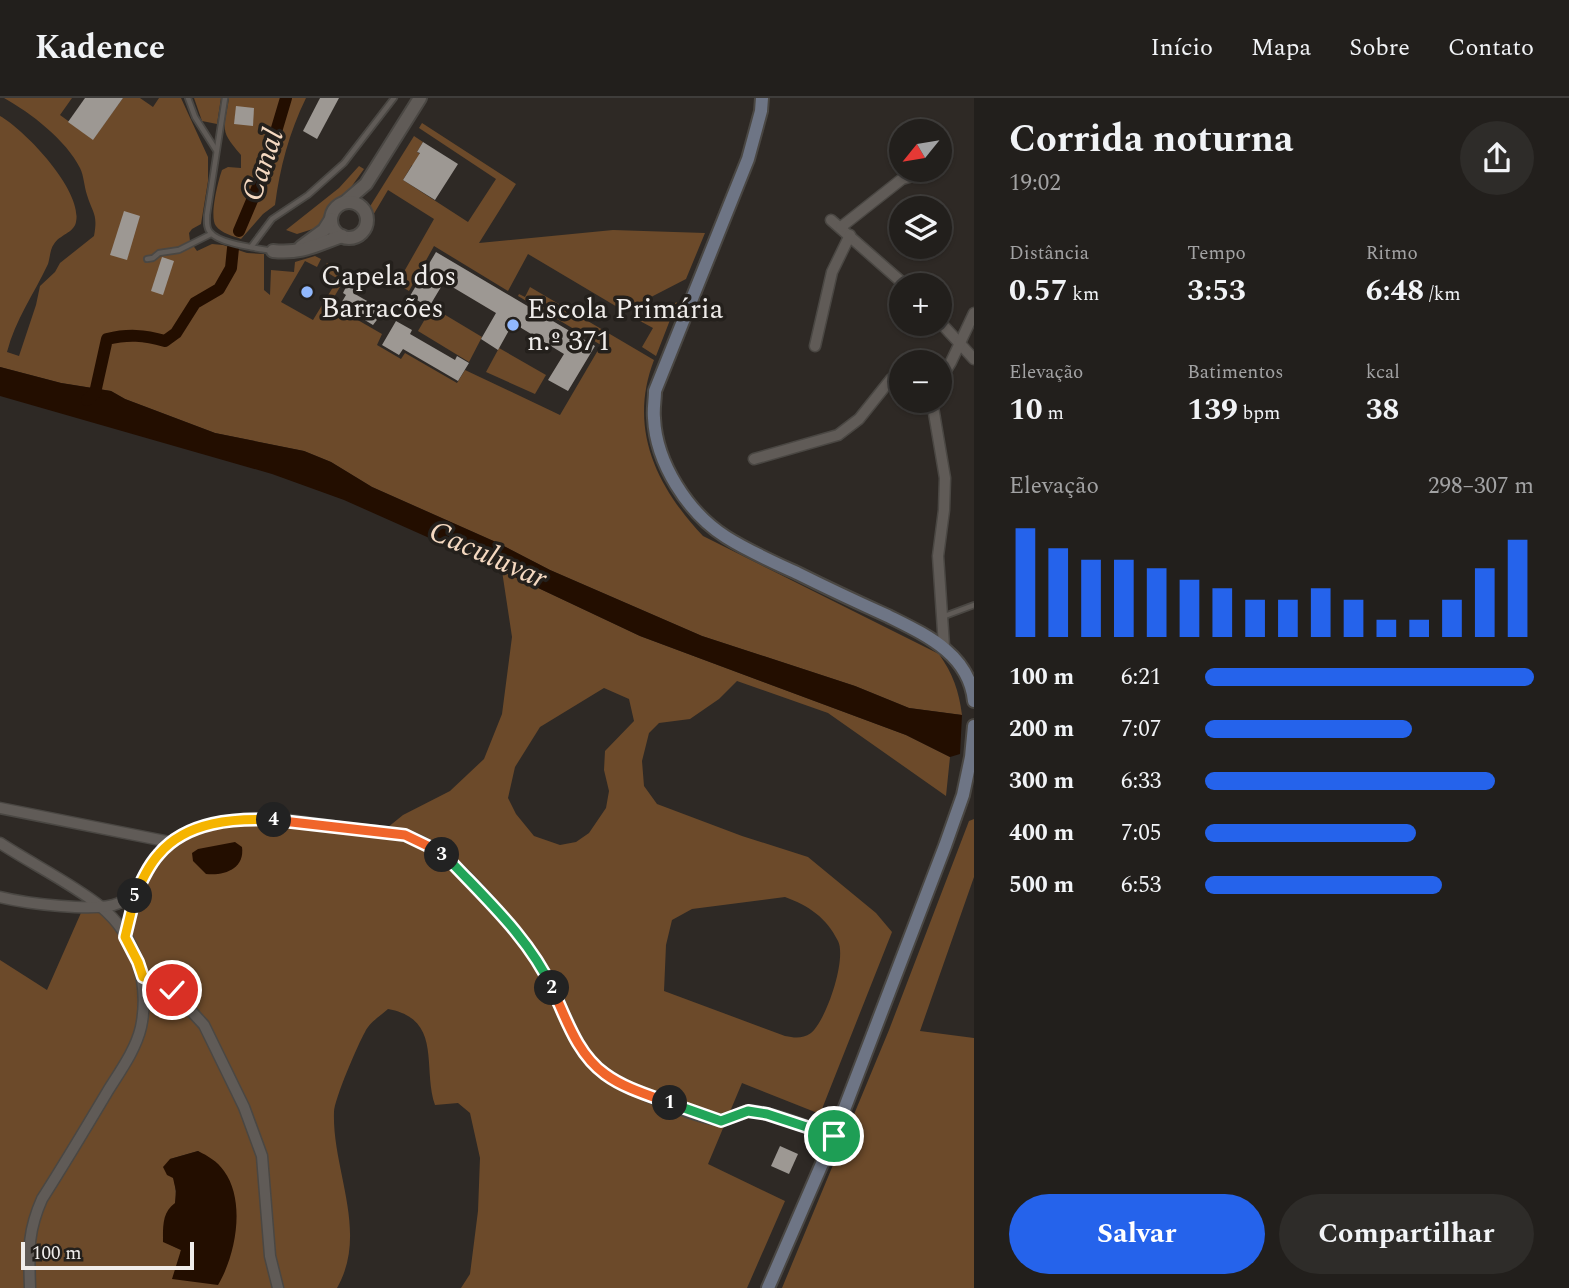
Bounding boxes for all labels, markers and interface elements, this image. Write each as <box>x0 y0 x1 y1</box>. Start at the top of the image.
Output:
text: Kadence <box>35 23 165 73</box>
text: Início <box>1150 30 1213 66</box>
text: Mapa <box>1251 30 1311 66</box>
text: Sobre <box>1349 30 1410 66</box>
text: Contato <box>1448 30 1534 66</box>
text: Corrida noturna <box>1009 111 1293 169</box>
north arrow <box>889 119 952 182</box>
map controls <box>889 119 952 413</box>
button: share <box>1460 121 1534 195</box>
water label: Canal <box>229 122 297 207</box>
text: 19:02 <box>1009 166 1061 201</box>
button: layers <box>889 196 952 259</box>
text: Distância <box>1009 239 1089 268</box>
text: Tempo <box>1187 239 1246 268</box>
text: Ritmo <box>1366 239 1418 268</box>
place label: Capela dos Barracões <box>321 255 456 330</box>
text: 0.57 <box>1009 268 1068 314</box>
text: 3:53 <box>1187 268 1246 314</box>
text: 6:48 <box>1366 268 1424 314</box>
button: + <box>889 273 952 336</box>
text: km <box>1068 280 1099 309</box>
text: /km <box>1424 280 1461 309</box>
marker: Capela dos Barracões <box>299 284 315 300</box>
place label: Escola Primária n.º 371 <box>527 288 724 363</box>
marker: Escola Primária n.º 371 <box>505 317 521 333</box>
button: − <box>889 350 952 413</box>
text: Elevação <box>1009 358 1083 387</box>
text: Batimentos <box>1187 358 1284 387</box>
text: kcal <box>1366 358 1400 387</box>
text: 10 <box>1009 387 1043 433</box>
text: 139 <box>1187 387 1238 433</box>
text: 38 <box>1366 387 1399 433</box>
text: m <box>1043 399 1064 428</box>
text: bpm <box>1238 399 1280 428</box>
text: Elevação <box>1009 469 1099 504</box>
text: 298–307 m <box>1428 469 1534 504</box>
water label: Caculuvar <box>422 509 555 602</box>
text: 100 m <box>1009 660 1074 695</box>
text: 6:21 <box>1121 660 1161 695</box>
text: 200 m <box>1009 712 1074 747</box>
text: 7:07 <box>1121 712 1161 747</box>
text: 300 m <box>1009 764 1074 799</box>
text: 6:33 <box>1121 764 1161 799</box>
pin: 4 <box>256 802 292 838</box>
text: 4 <box>268 805 279 834</box>
text: 400 m <box>1009 816 1074 851</box>
text: 7:05 <box>1121 816 1161 851</box>
pin: 3 <box>424 838 460 872</box>
text: 3 <box>436 840 447 869</box>
text: 500 m <box>1009 868 1074 903</box>
text: 6:53 <box>1121 868 1161 903</box>
pin: 5 <box>118 878 152 914</box>
text: 5 <box>129 881 140 910</box>
pin <box>142 960 202 1020</box>
pin: 2 <box>534 970 570 1006</box>
icon: check <box>153 971 191 1009</box>
text: 2 <box>546 973 557 1002</box>
pin: 1 <box>652 1086 688 1121</box>
text: 1 <box>664 1088 675 1117</box>
pin <box>804 1106 864 1166</box>
icon: arrive <box>815 1117 853 1155</box>
button: Salvar <box>1009 1194 1265 1274</box>
button: Compartilhar <box>1279 1194 1534 1274</box>
scale bar <box>21 1239 194 1271</box>
text: 100 m <box>32 1239 82 1268</box>

